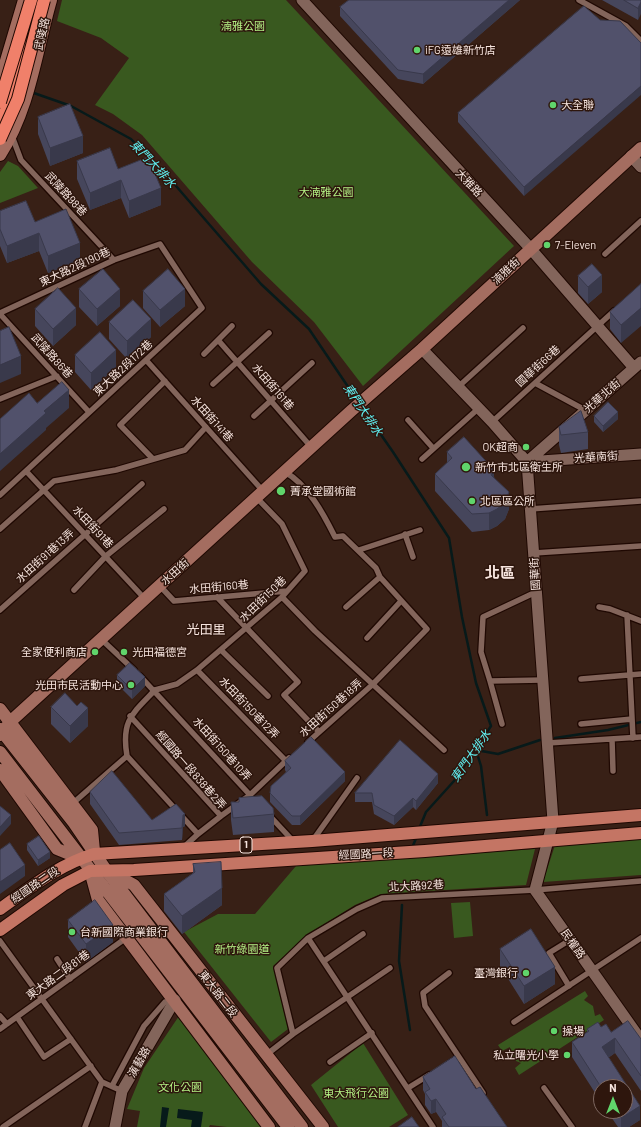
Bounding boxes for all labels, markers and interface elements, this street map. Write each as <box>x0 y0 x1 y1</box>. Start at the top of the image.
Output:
street label: 武陵路 <box>32 16 52 52</box>
park label: 湳雅公園 <box>221 19 265 33</box>
place label: iFG遠雄新竹店 <box>425 43 496 57</box>
marker: iFG遠雄新竹店 <box>412 45 422 55</box>
place label: 大全聯 <box>561 98 594 112</box>
marker: 大全聯 <box>548 100 558 110</box>
water label: 東門大排水 <box>127 137 179 191</box>
street label: 大雅路 <box>453 166 485 200</box>
street label: 武陵路98巷 <box>42 169 90 219</box>
park label: 大湳雅公園 <box>299 185 353 199</box>
place label: 7-Eleven <box>555 238 596 252</box>
marker: 7-Eleven <box>542 240 552 250</box>
street label: 東大路2段190巷 <box>37 245 113 289</box>
street label: 湳雅街 <box>489 255 523 287</box>
street label: 武陵路86巷 <box>29 331 75 381</box>
street label: 東大路2段172巷 <box>91 337 155 399</box>
street label: 國華街66巷 <box>513 343 563 389</box>
street label: 水田街161巷 <box>249 361 297 413</box>
street label: 光華北街 <box>581 377 623 415</box>
water label: 東門大排水 <box>340 381 386 439</box>
street label: 水田街141巷 <box>188 393 236 445</box>
place label: OK超商 <box>482 440 518 454</box>
marker: OK超商 <box>521 442 531 452</box>
street label: 光華南街 <box>574 449 618 465</box>
place label: 新竹市北區衛生所 <box>475 460 563 474</box>
marker: 新竹市北區衛生所 <box>460 461 472 473</box>
place label: 菁承堂國術館 <box>290 484 356 498</box>
marker: 菁承堂國術館 <box>275 485 287 497</box>
place label: 北區區公所 <box>480 494 535 508</box>
marker: 北區區公所 <box>467 496 477 506</box>
street label: 水田街91巷 <box>70 503 116 551</box>
street label: 水田街91巷13弄 <box>13 526 77 586</box>
street label: 水田街 <box>158 556 192 588</box>
street label: 國華街 <box>527 557 543 591</box>
district label: 北區 <box>485 564 515 582</box>
street label: 水田街150巷 <box>237 574 289 624</box>
street label: 水田街160巷 <box>189 578 249 596</box>
district label: 光田里 <box>187 622 225 638</box>
place label: 全家便利商店 <box>21 645 87 659</box>
place label: 光田福德宮 <box>132 645 187 659</box>
marker: 全家便利商店 <box>90 647 100 657</box>
marker: 光田福德宮 <box>119 647 129 657</box>
street label: 水田街150巷12弄 <box>216 674 282 742</box>
street label: 水田街150巷18弄 <box>297 676 365 740</box>
place label: 光田市民活動中心 <box>35 678 123 692</box>
marker: 光田市民活動中心 <box>126 680 136 690</box>
street label: 水田街150巷10弄 <box>190 715 254 783</box>
water label: 東門大排水 <box>448 727 494 785</box>
street label: 經國路一段838巷2弄 <box>153 728 229 812</box>
road number: 1 <box>240 837 252 853</box>
street label: 經國路一段 <box>338 846 394 862</box>
street label: 經國路二段 <box>9 864 61 906</box>
street label: 北大路92巷 <box>388 878 444 894</box>
place label: 台新國際商業銀行 <box>80 925 168 939</box>
marker: 台新國際商業銀行 <box>67 927 77 937</box>
street label: 民權路 <box>558 927 588 961</box>
park label: 新竹綠園道 <box>215 942 269 956</box>
street label: 東大路二段81巷 <box>24 948 92 1002</box>
place label: 臺灣銀行 <box>474 966 518 980</box>
street label: 東大路二段 <box>196 968 240 1020</box>
marker: 臺灣銀行 <box>521 968 531 978</box>
place label: 操場 <box>562 1024 584 1038</box>
marker: 操場 <box>549 1026 559 1036</box>
street label: 演藝路 <box>125 1044 153 1080</box>
place label: 私立曙光小學 <box>493 1048 559 1062</box>
marker: 私立曙光小學 <box>562 1050 572 1060</box>
north arrow <box>593 1079 633 1119</box>
park label: 文化公園 <box>158 1080 202 1094</box>
text: N <box>609 1081 617 1094</box>
park label: 東大飛行公園 <box>323 1086 389 1100</box>

